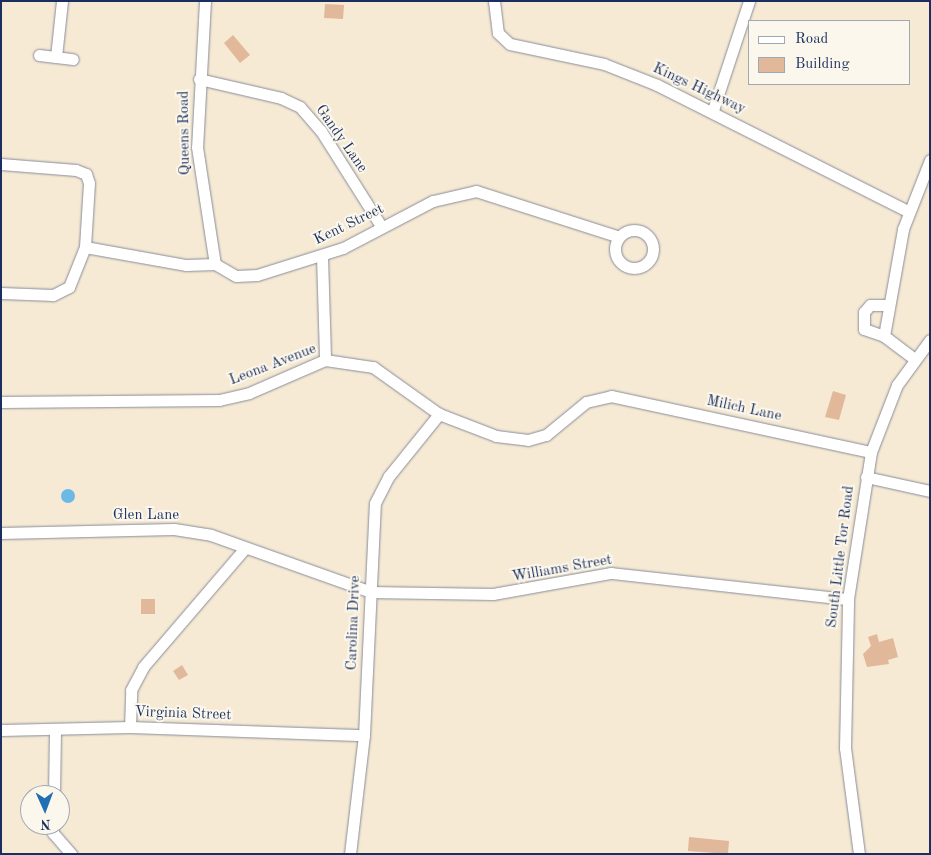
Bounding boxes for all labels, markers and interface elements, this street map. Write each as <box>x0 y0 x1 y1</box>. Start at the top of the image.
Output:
legend <box>748 20 911 85</box>
text: Road <box>795 32 828 47</box>
text: Building <box>795 57 850 72</box>
street label: Kings Highway <box>650 60 748 118</box>
street label: Queens Road <box>175 91 195 175</box>
street label: Gandy Lane <box>311 102 371 176</box>
street label: Kent Street <box>311 200 387 250</box>
street label: Leona Avenue <box>227 340 319 390</box>
street label: Milich Lane <box>705 392 783 426</box>
street label: South Little Tor Road <box>823 485 859 629</box>
street label: Glen Lane <box>113 507 179 525</box>
street label: Williams Street <box>511 551 613 587</box>
street label: Carolina Drive <box>343 575 365 671</box>
street label: Virginia Street <box>134 703 232 725</box>
north arrow <box>20 785 70 835</box>
text: N <box>40 817 51 831</box>

